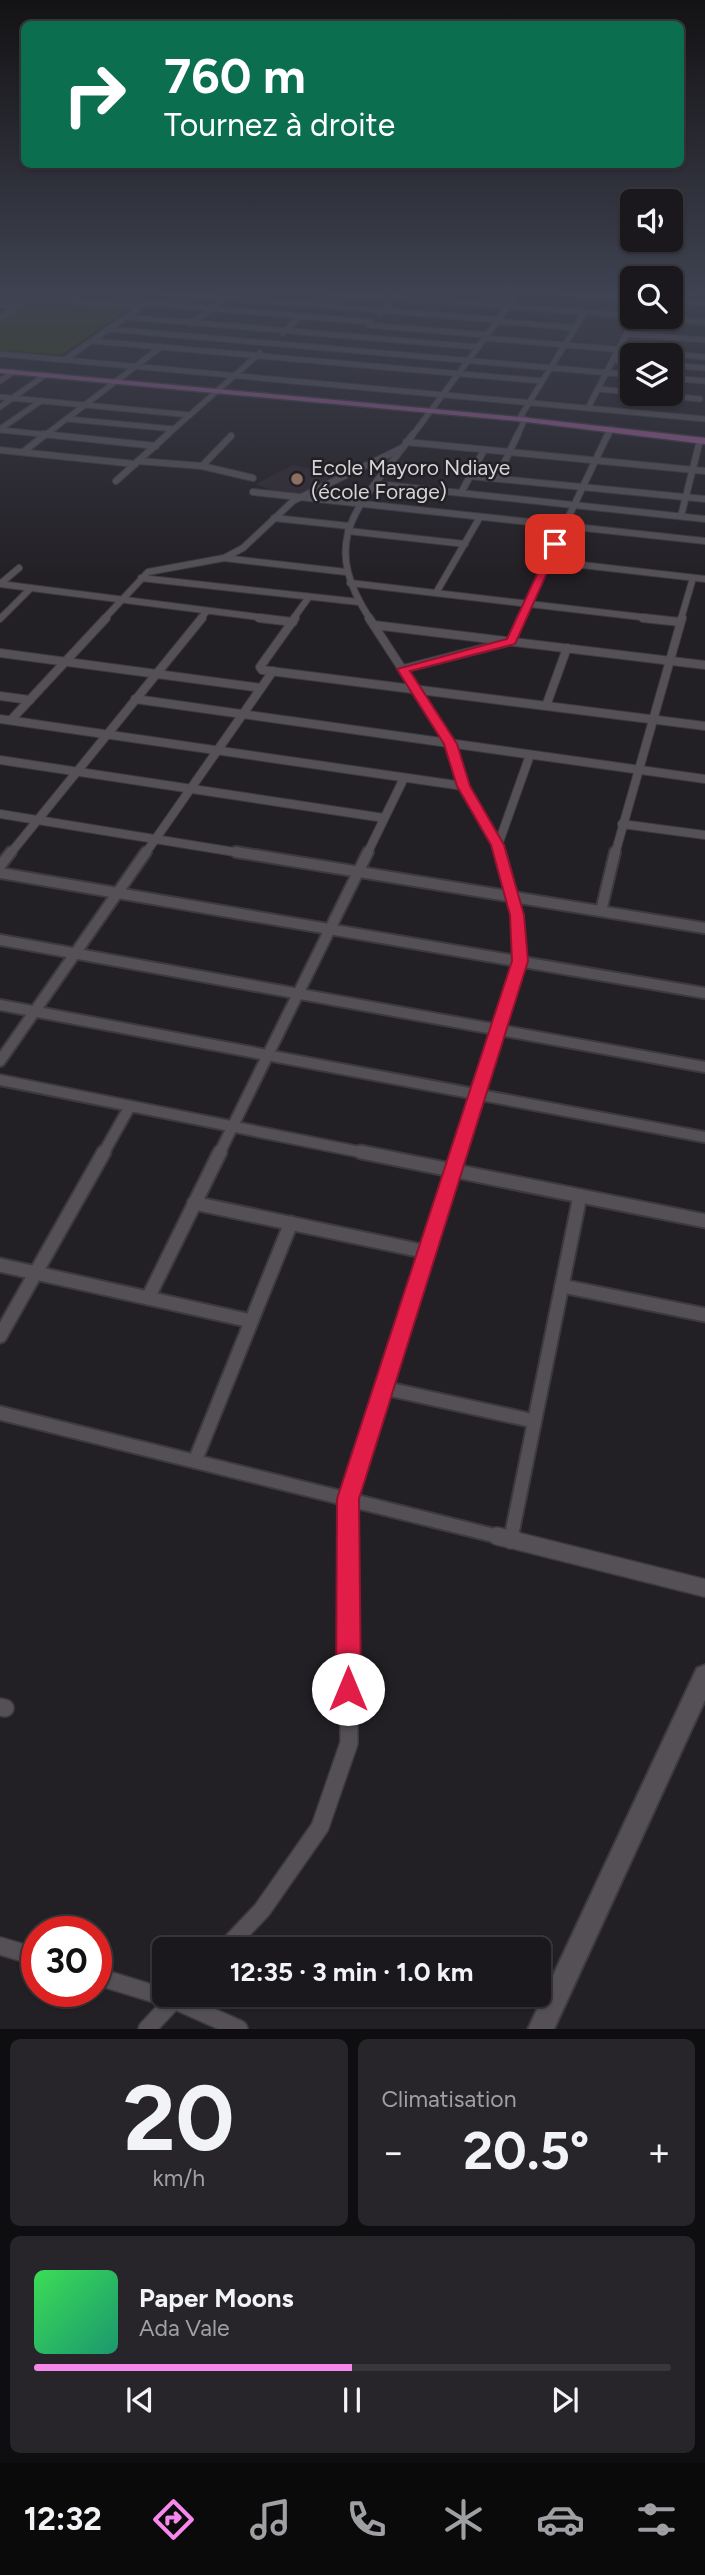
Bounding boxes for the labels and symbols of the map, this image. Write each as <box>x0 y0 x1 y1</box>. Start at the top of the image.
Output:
place label: Ecole Mayoro Ndiaye (école Forage) <box>311 455 510 504</box>
marker: Ecole Mayoro Ndiaye (école Forage) <box>289 471 305 487</box>
pin <box>525 514 585 574</box>
position arrow <box>311 1652 385 1726</box>
speed limit sign: 30 <box>21 1916 112 2007</box>

